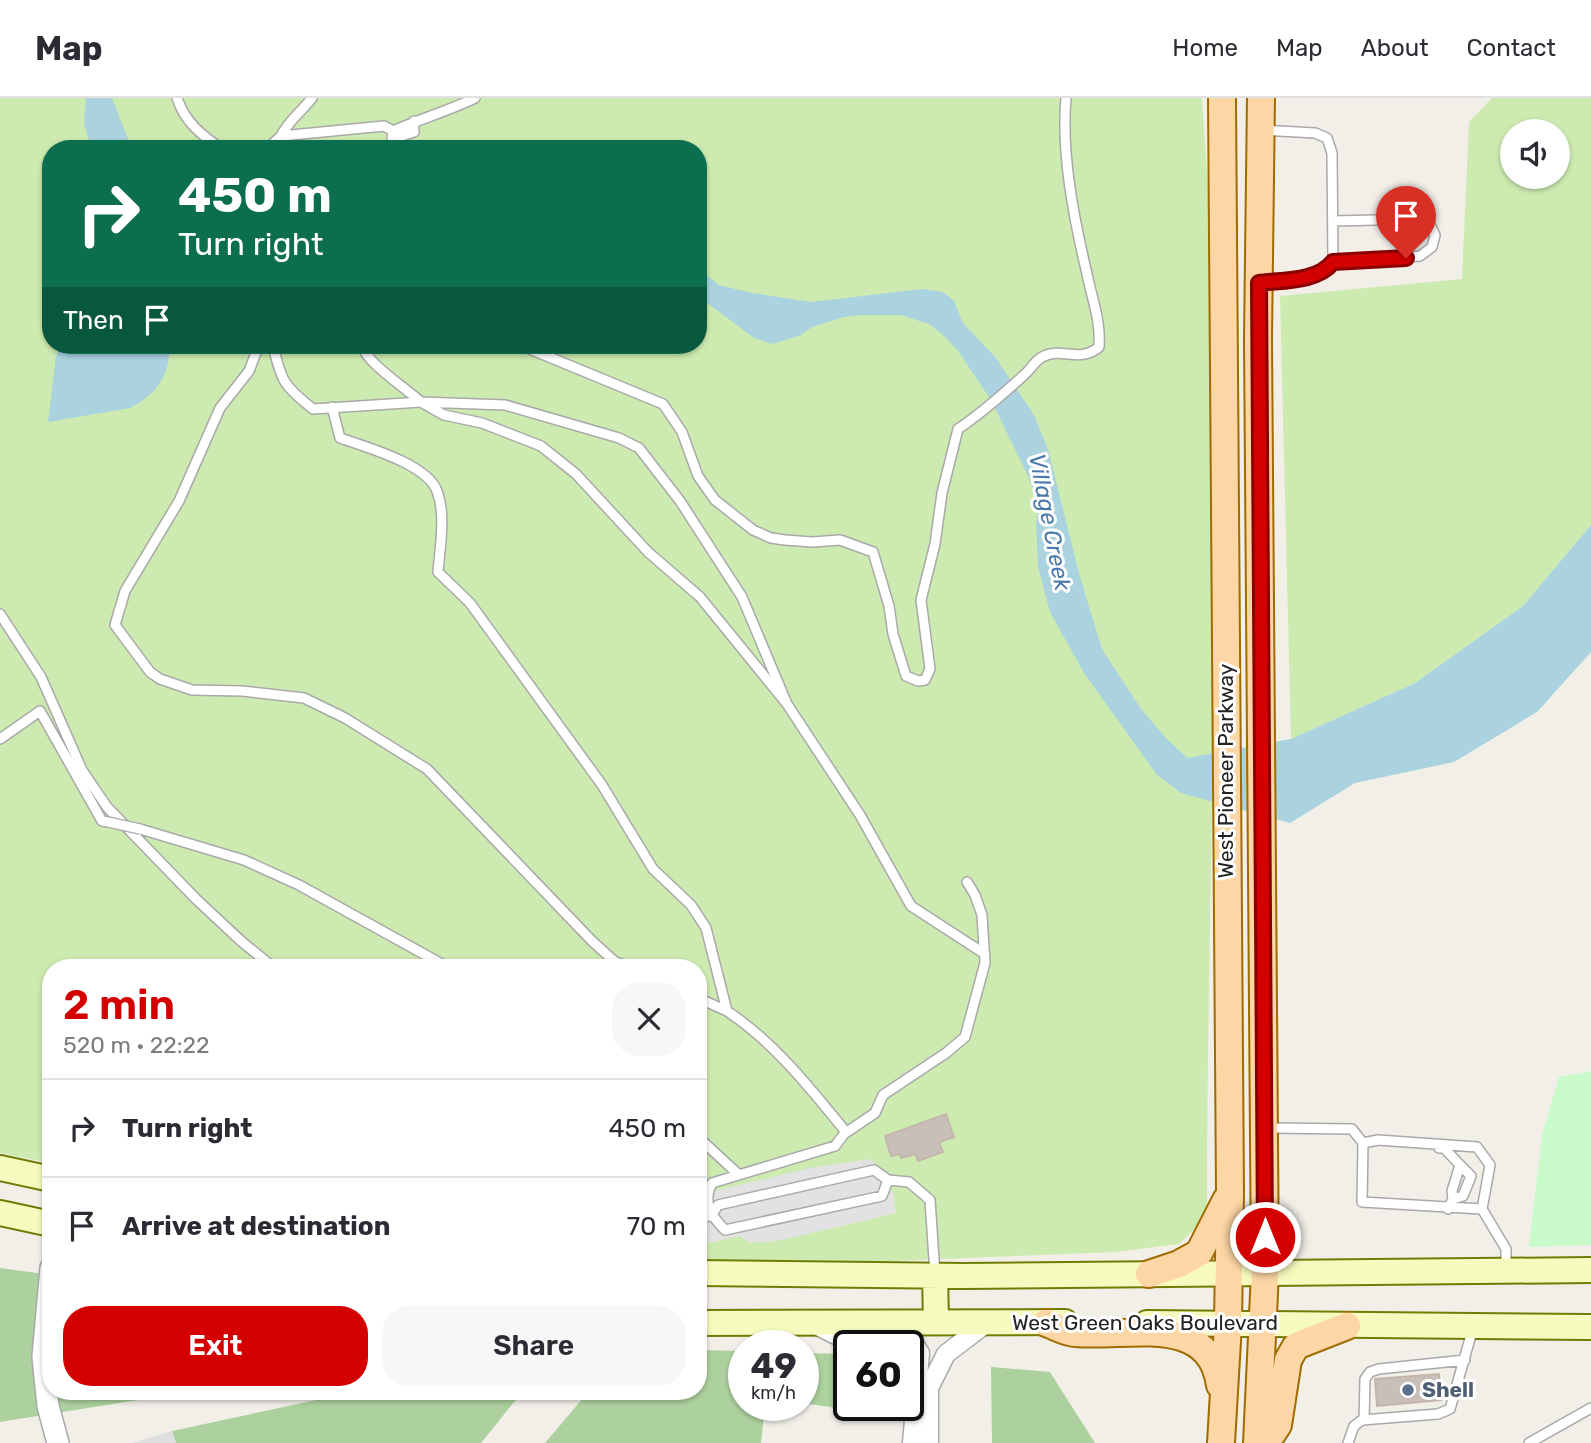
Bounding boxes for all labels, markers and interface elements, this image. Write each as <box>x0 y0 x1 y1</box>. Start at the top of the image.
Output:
text: Map <box>35 29 103 68</box>
text: Home <box>1172 34 1238 62</box>
text: Map <box>1276 34 1323 62</box>
text: About <box>1361 34 1429 62</box>
text: Contact <box>1467 34 1556 62</box>
map controls <box>1500 119 1570 189</box>
button: sound <box>1500 119 1570 189</box>
text: 450 m <box>178 166 332 224</box>
icon: right <box>63 168 154 259</box>
pin <box>1376 186 1436 258</box>
icon: arrive <box>1387 197 1425 235</box>
text: Turn right <box>178 225 323 263</box>
icon: arrive <box>138 301 176 339</box>
text: Then <box>63 305 124 336</box>
water label: Village Creek <box>1023 451 1077 594</box>
street label: West Pioneer Parkway <box>1213 663 1238 878</box>
text: 2 min <box>63 980 175 1030</box>
button: close <box>612 982 686 1056</box>
text: 520 m · 22:22 <box>63 1031 210 1059</box>
icon: right <box>63 1109 101 1147</box>
text: Turn right <box>122 1113 252 1144</box>
text: 450 m <box>608 1113 686 1144</box>
position arrow <box>1228 1200 1302 1274</box>
icon: arrive <box>63 1207 101 1245</box>
text: Arrive at destination <box>122 1211 390 1242</box>
text: 70 m <box>627 1211 686 1242</box>
button: Exit <box>63 1306 368 1386</box>
button: Share <box>382 1306 686 1386</box>
street label: West Green Oaks Boulevard <box>1012 1310 1278 1335</box>
speed limit sign: 60 <box>833 1330 924 1421</box>
text: 49 <box>750 1345 797 1387</box>
place label: Shell <box>1422 1377 1474 1402</box>
text: km/h <box>751 1382 796 1404</box>
marker: Shell <box>1400 1382 1416 1398</box>

